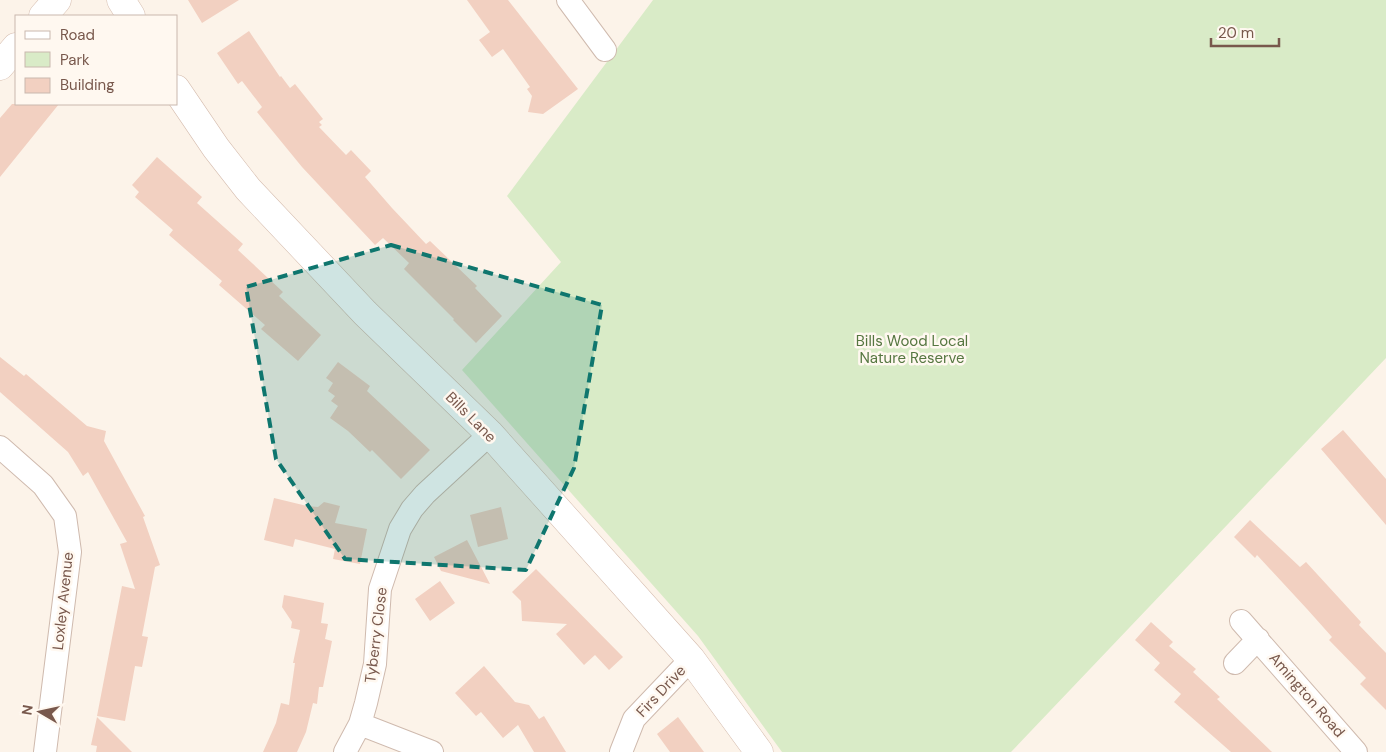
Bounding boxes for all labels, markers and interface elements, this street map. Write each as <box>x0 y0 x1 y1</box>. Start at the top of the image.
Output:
legend <box>15 15 178 105</box>
scale bar <box>1211 15 1278 47</box>
text: 20 m <box>1218 23 1254 43</box>
text: Road <box>60 25 95 45</box>
text: Park <box>60 50 90 70</box>
text: Building <box>60 75 115 95</box>
park label: Bills Wood Local Nature Reserve <box>856 331 968 368</box>
street label: Bills Lane <box>441 387 501 447</box>
street label: Loxley Avenue <box>48 551 78 651</box>
street label: Tyberry Close <box>360 586 392 684</box>
street label: Amington Road <box>1265 648 1349 742</box>
street label: Firs Drive <box>632 661 690 721</box>
north arrow <box>15 687 65 737</box>
text: N <box>17 704 37 716</box>

